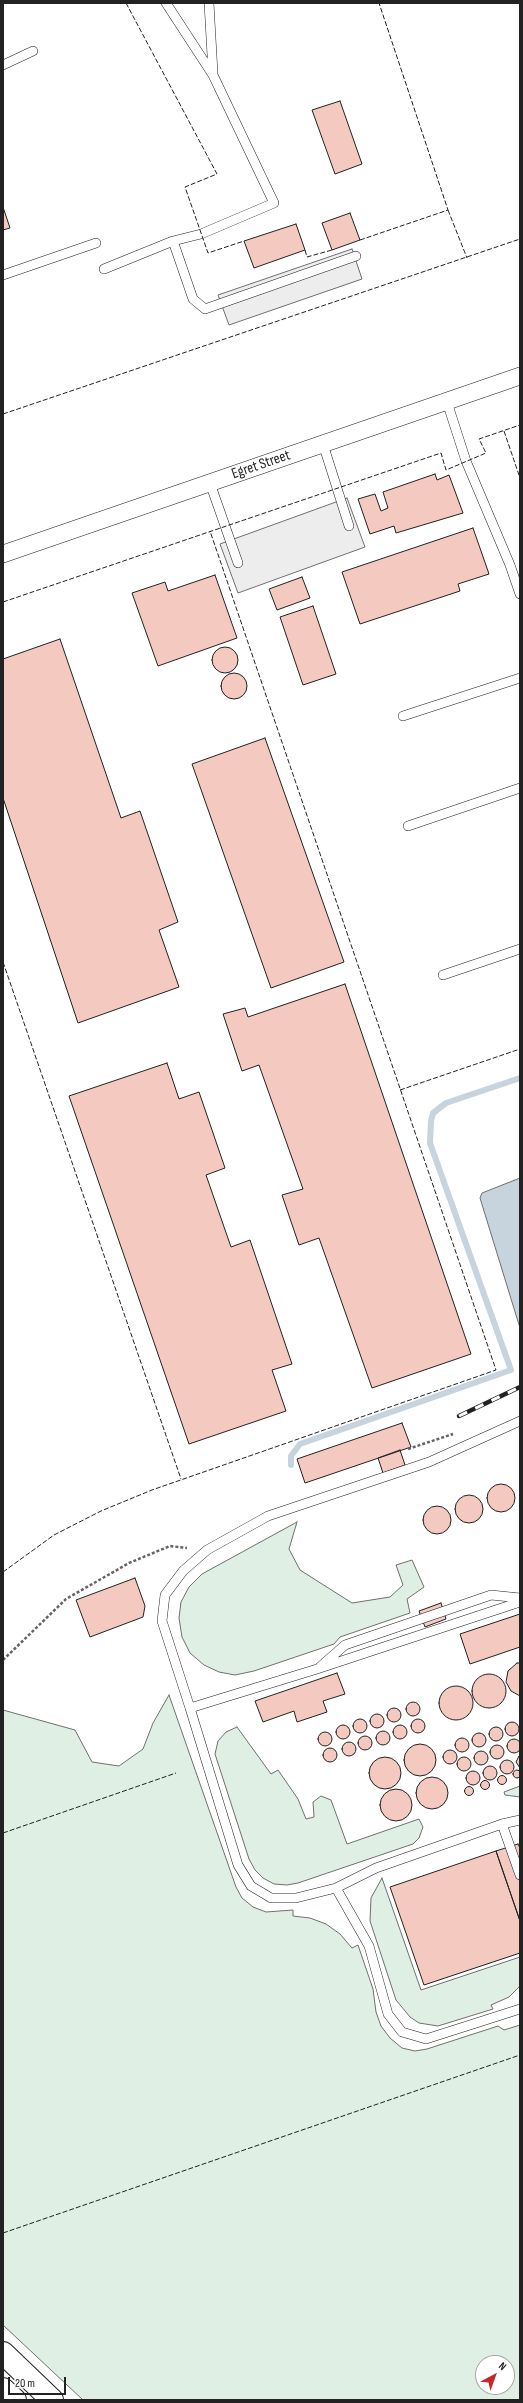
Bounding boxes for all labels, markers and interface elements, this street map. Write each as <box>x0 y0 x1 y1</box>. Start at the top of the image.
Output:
street label: Egret Street <box>229 447 293 483</box>
north arrow <box>475 2355 515 2395</box>
text: N <box>496 2359 509 2373</box>
scale bar <box>10 2369 68 2395</box>
text: 20 m <box>15 2376 35 2391</box>

